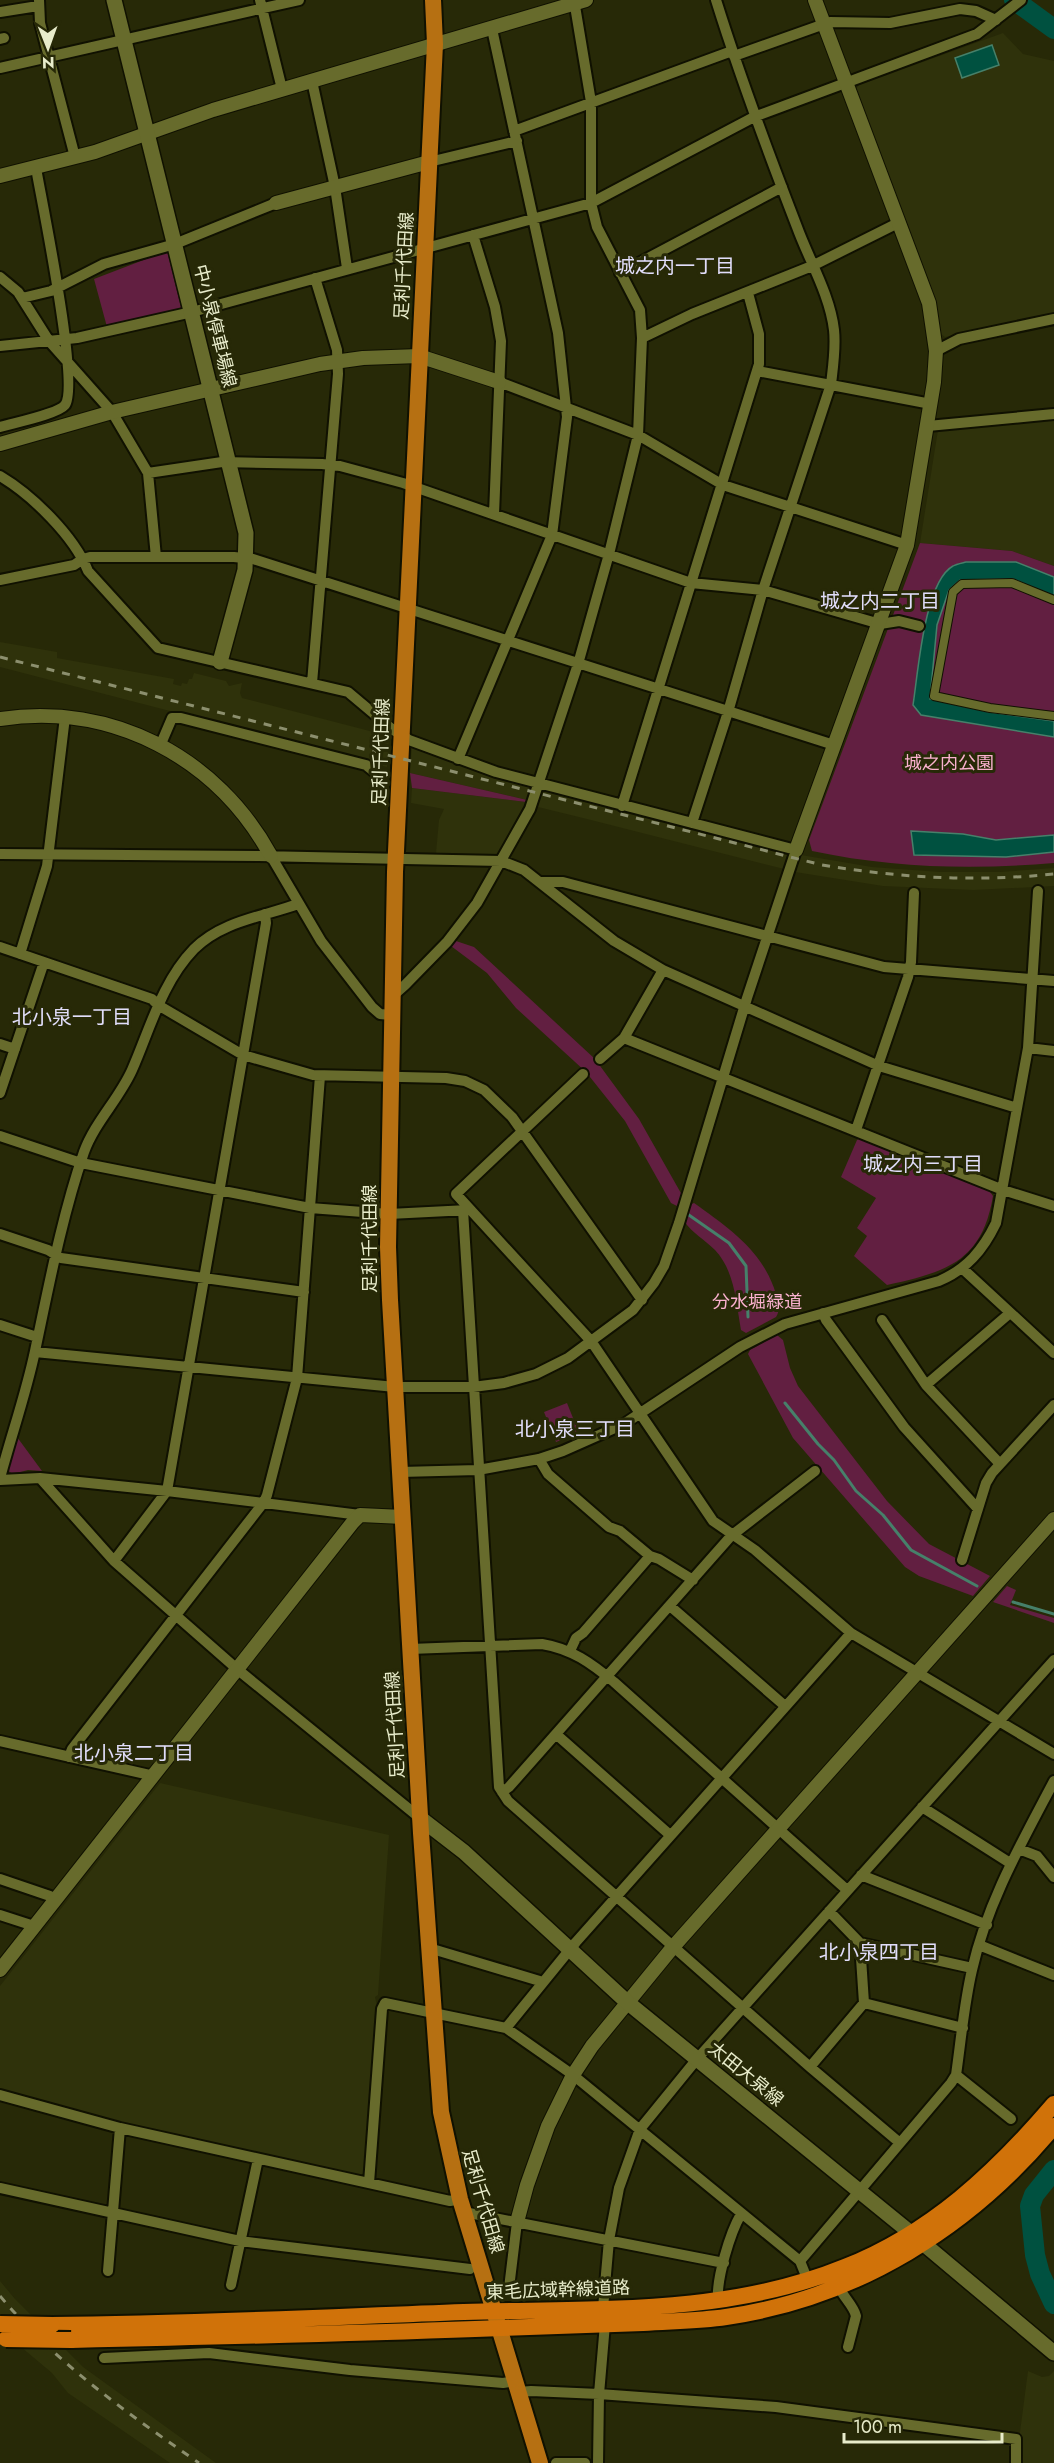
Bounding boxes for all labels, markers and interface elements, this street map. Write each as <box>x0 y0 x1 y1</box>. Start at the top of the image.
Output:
north arrow <box>18 18 78 78</box>
text: N <box>42 51 55 74</box>
street label: 足利千代田線 <box>388 211 420 321</box>
district label: 城之内一丁目 <box>615 252 735 281</box>
street label: 中小泉停車場線 <box>187 262 243 390</box>
district label: 城之内二丁目 <box>820 587 940 616</box>
street label: 足利千代田線 <box>366 698 396 806</box>
park label: 城之内公園 <box>904 750 994 776</box>
district label: 北小泉一丁目 <box>12 1003 132 1032</box>
district label: 城之内三丁目 <box>863 1150 983 1179</box>
street label: 足利千代田線 <box>357 1185 383 1293</box>
park label: 分水堀緑道 <box>712 1289 802 1315</box>
district label: 北小泉三丁目 <box>515 1415 635 1444</box>
street label: 足利千代田線 <box>379 1670 411 1780</box>
district label: 北小泉二丁目 <box>74 1739 194 1768</box>
district label: 北小泉四丁目 <box>819 1938 939 1967</box>
street label: 太田大泉線 <box>703 2036 789 2112</box>
street label: 足利千代田線 <box>456 2146 510 2256</box>
street label: 東毛広域幹線道路 <box>486 2274 630 2306</box>
scale bar <box>844 2406 1002 2444</box>
text: 100 m <box>853 2414 902 2440</box>

